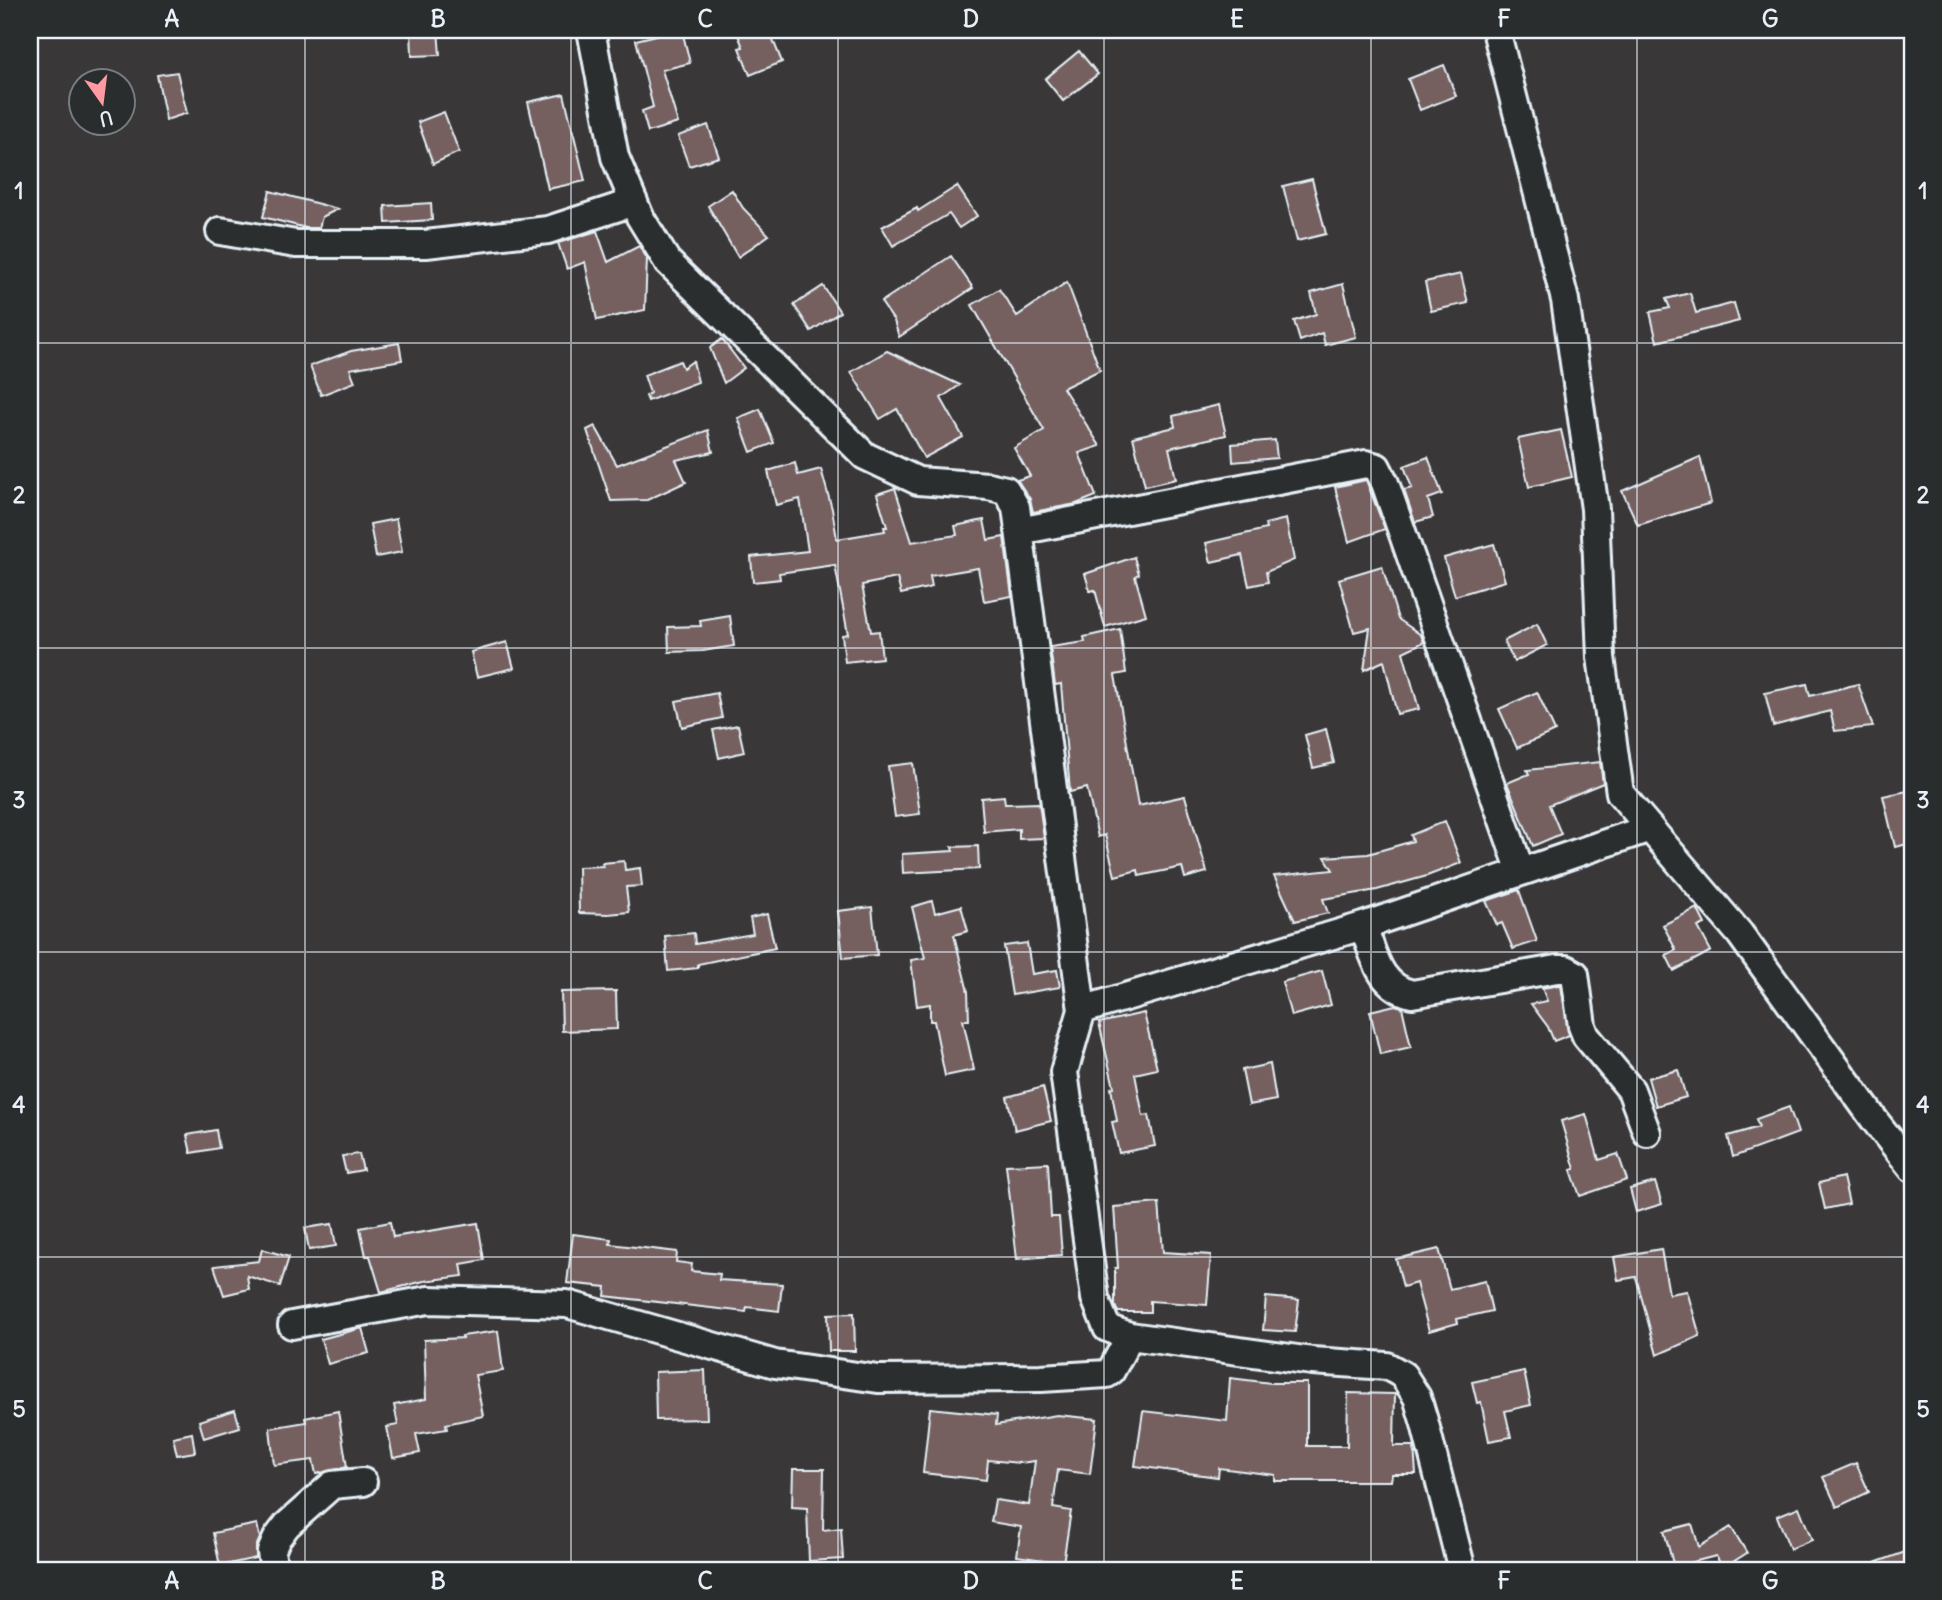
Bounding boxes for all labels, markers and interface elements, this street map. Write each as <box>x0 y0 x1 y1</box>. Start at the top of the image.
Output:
text: A <box>165 4 180 33</box>
text: B <box>430 4 446 33</box>
text: C <box>697 4 713 33</box>
text: D <box>963 4 979 33</box>
text: E <box>1230 4 1244 33</box>
text: F <box>1497 4 1511 33</box>
text: G <box>1762 4 1778 33</box>
north arrow <box>66 66 136 136</box>
text: U <box>97 105 115 132</box>
text: 1 <box>14 176 24 205</box>
text: 1 <box>1918 176 1928 205</box>
text: 2 <box>13 480 26 509</box>
text: 2 <box>1917 480 1930 509</box>
text: 3 <box>12 785 26 814</box>
text: 3 <box>1916 785 1930 814</box>
text: 4 <box>12 1090 26 1119</box>
text: 4 <box>1916 1090 1930 1119</box>
text: 5 <box>12 1394 26 1423</box>
text: 5 <box>1916 1394 1930 1423</box>
text: A <box>165 1566 180 1595</box>
text: B <box>430 1566 446 1595</box>
text: C <box>697 1566 713 1595</box>
text: D <box>963 1566 979 1595</box>
text: E <box>1230 1566 1244 1595</box>
text: F <box>1497 1566 1511 1595</box>
text: G <box>1762 1566 1778 1595</box>

